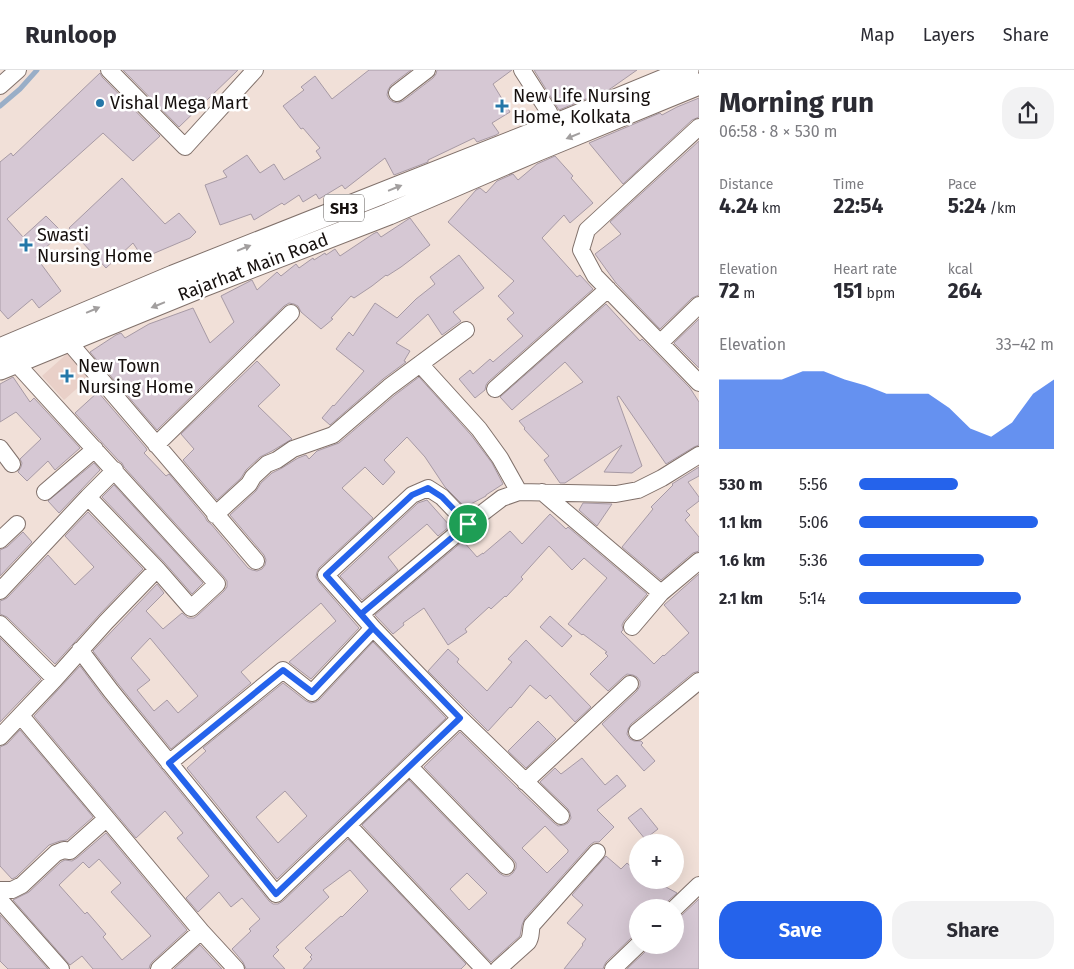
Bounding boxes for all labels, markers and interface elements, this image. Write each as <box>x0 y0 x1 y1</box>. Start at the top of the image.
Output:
text: Runloop <box>25 21 117 49</box>
text: Map <box>860 24 895 46</box>
text: Layers <box>923 24 975 46</box>
text: Share <box>1003 24 1049 46</box>
place label: New Life Nursing Home, Kolkata <box>513 85 651 128</box>
text: Morning run <box>719 86 874 119</box>
button: share <box>1002 87 1054 139</box>
place label: Vishal Mega Mart <box>110 92 249 114</box>
marker: Vishal Mega Mart <box>94 97 106 109</box>
marker: New Life Nursing Home, Kolkata <box>495 99 509 113</box>
text: 06:58 · 8 × 530 m <box>719 122 838 141</box>
one-way arrow <box>566 132 580 140</box>
text: Distance <box>719 176 773 193</box>
text: Time <box>833 176 864 193</box>
text: Pace <box>948 176 977 193</box>
one-way arrow <box>388 184 403 192</box>
text: 4.24 <box>719 193 758 219</box>
text: 22:54 <box>833 193 883 219</box>
text: 5:24 <box>948 193 986 219</box>
road number: SH3 <box>324 195 364 222</box>
text: km <box>758 200 781 217</box>
text: /km <box>986 200 1016 217</box>
place label: Swasti Nursing Home <box>37 224 153 267</box>
street label: Rajarhat Main Road <box>175 228 331 306</box>
marker: Swasti Nursing Home <box>19 238 33 252</box>
one-way arrow <box>237 244 252 252</box>
text: Elevation <box>719 261 778 278</box>
text: Heart rate <box>833 261 897 278</box>
text: kcal <box>948 261 973 278</box>
text: 72 <box>719 278 740 304</box>
text: 151 <box>833 278 863 304</box>
text: 264 <box>948 278 982 304</box>
text: m <box>740 285 755 302</box>
text: bpm <box>863 285 895 302</box>
one-way arrow <box>151 301 165 309</box>
one-way arrow <box>86 305 100 313</box>
text: Elevation <box>719 335 786 354</box>
text: 33–42 m <box>996 335 1054 354</box>
place label: New Town Nursing Home <box>78 355 194 398</box>
marker: New Town Nursing Home <box>60 369 74 383</box>
text: 530 m <box>719 475 762 494</box>
text: 5:56 <box>799 475 827 494</box>
pin <box>447 503 489 545</box>
icon: arrive <box>454 510 482 538</box>
text: 1.1 km <box>719 513 762 532</box>
text: 5:06 <box>799 513 828 532</box>
text: 1.6 km <box>719 551 765 570</box>
text: 5:36 <box>799 551 828 570</box>
text: 2.1 km <box>719 589 763 608</box>
text: 5:14 <box>799 589 826 608</box>
map controls <box>629 834 684 954</box>
button: + <box>629 834 684 889</box>
button: − <box>629 899 684 954</box>
button: Save <box>719 901 882 959</box>
button: Share <box>892 901 1054 959</box>

